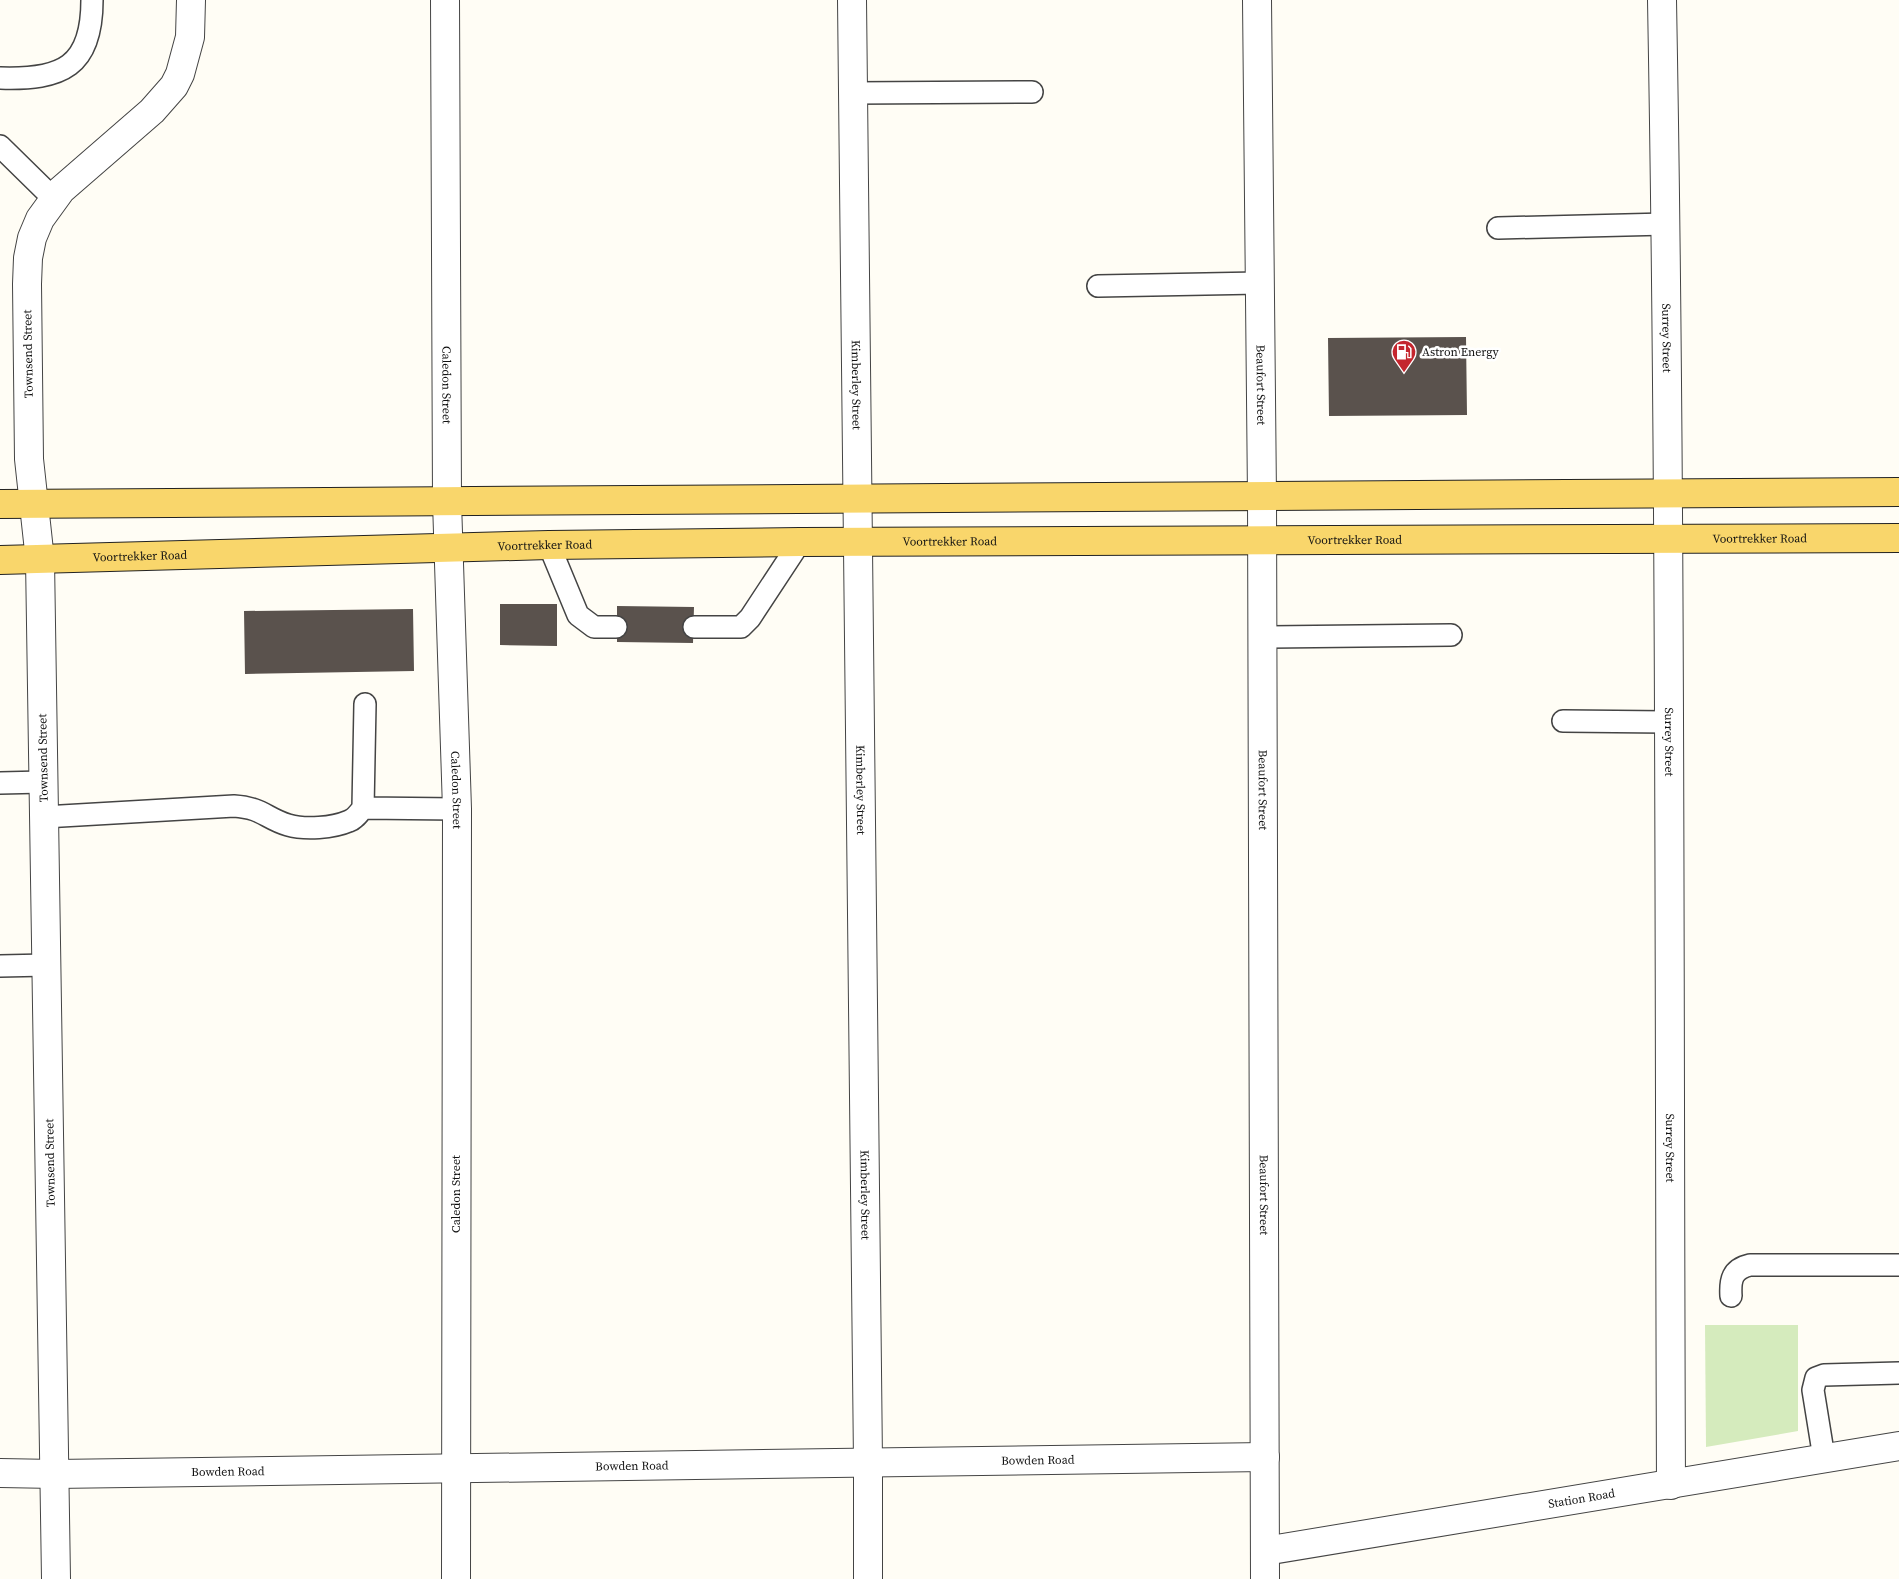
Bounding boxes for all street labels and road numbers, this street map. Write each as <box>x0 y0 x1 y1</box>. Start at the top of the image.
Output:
street label: Surrey Street <box>1658 303 1675 373</box>
street label: Townsend Street <box>19 309 37 398</box>
street label: Kimberley Street <box>848 340 865 430</box>
street label: Beaufort Street <box>1252 345 1269 425</box>
street label: Caledon Street <box>438 346 455 424</box>
street label: Voortrekker Road <box>1712 530 1807 547</box>
street label: Voortrekker Road <box>1307 532 1402 548</box>
street label: Voortrekker Road <box>902 533 997 550</box>
street label: Voortrekker Road <box>497 536 592 554</box>
street label: Voortrekker Road <box>92 547 188 565</box>
street label: Surrey Street <box>1661 707 1677 777</box>
street label: Townsend Street <box>34 713 52 802</box>
street label: Kimberley Street <box>852 745 869 835</box>
street label: Beaufort Street <box>1255 750 1271 830</box>
street label: Caledon Street <box>447 751 465 829</box>
street label: Surrey Street <box>1662 1113 1678 1183</box>
street label: Townsend Street <box>41 1118 59 1207</box>
street label: Kimberley Street <box>857 1150 874 1240</box>
street label: Caledon Street <box>448 1155 464 1233</box>
street label: Beaufort Street <box>1256 1155 1272 1235</box>
street label: Bowden Road <box>1001 1452 1075 1469</box>
street label: Bowden Road <box>595 1457 669 1474</box>
street label: Bowden Road <box>191 1463 265 1480</box>
street label: Station Road <box>1547 1485 1616 1512</box>

